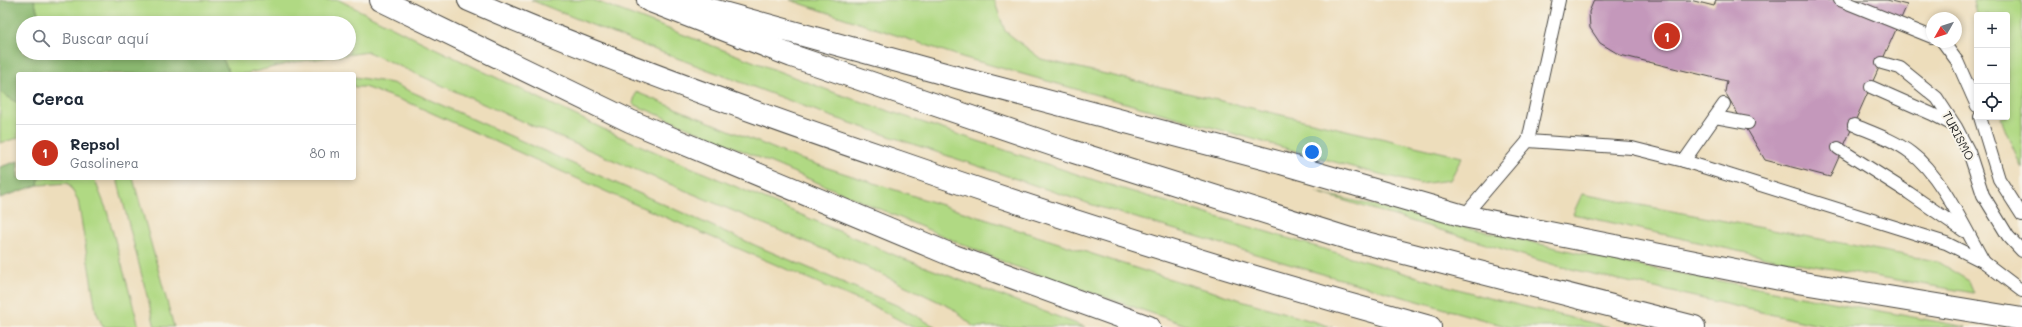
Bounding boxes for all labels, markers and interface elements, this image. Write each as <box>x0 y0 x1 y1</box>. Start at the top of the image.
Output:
north arrow <box>1926 12 1962 48</box>
map controls <box>1974 12 2010 120</box>
button: + <box>1974 12 2010 48</box>
search box <box>16 16 356 60</box>
pin: 1 <box>1654 21 1680 51</box>
icon: search <box>30 27 52 49</box>
text: Buscar aquí <box>62 28 149 48</box>
button: − <box>1974 48 2010 84</box>
button: locate <box>1974 84 2010 120</box>
text: Cerca <box>32 87 84 109</box>
street label: TURISMO <box>1939 108 1978 163</box>
text: Repsol <box>70 134 120 154</box>
your location <box>1302 142 1322 162</box>
text: 1 <box>42 144 48 161</box>
text: 80 m <box>310 144 340 161</box>
text: Gasolinera <box>70 154 139 171</box>

